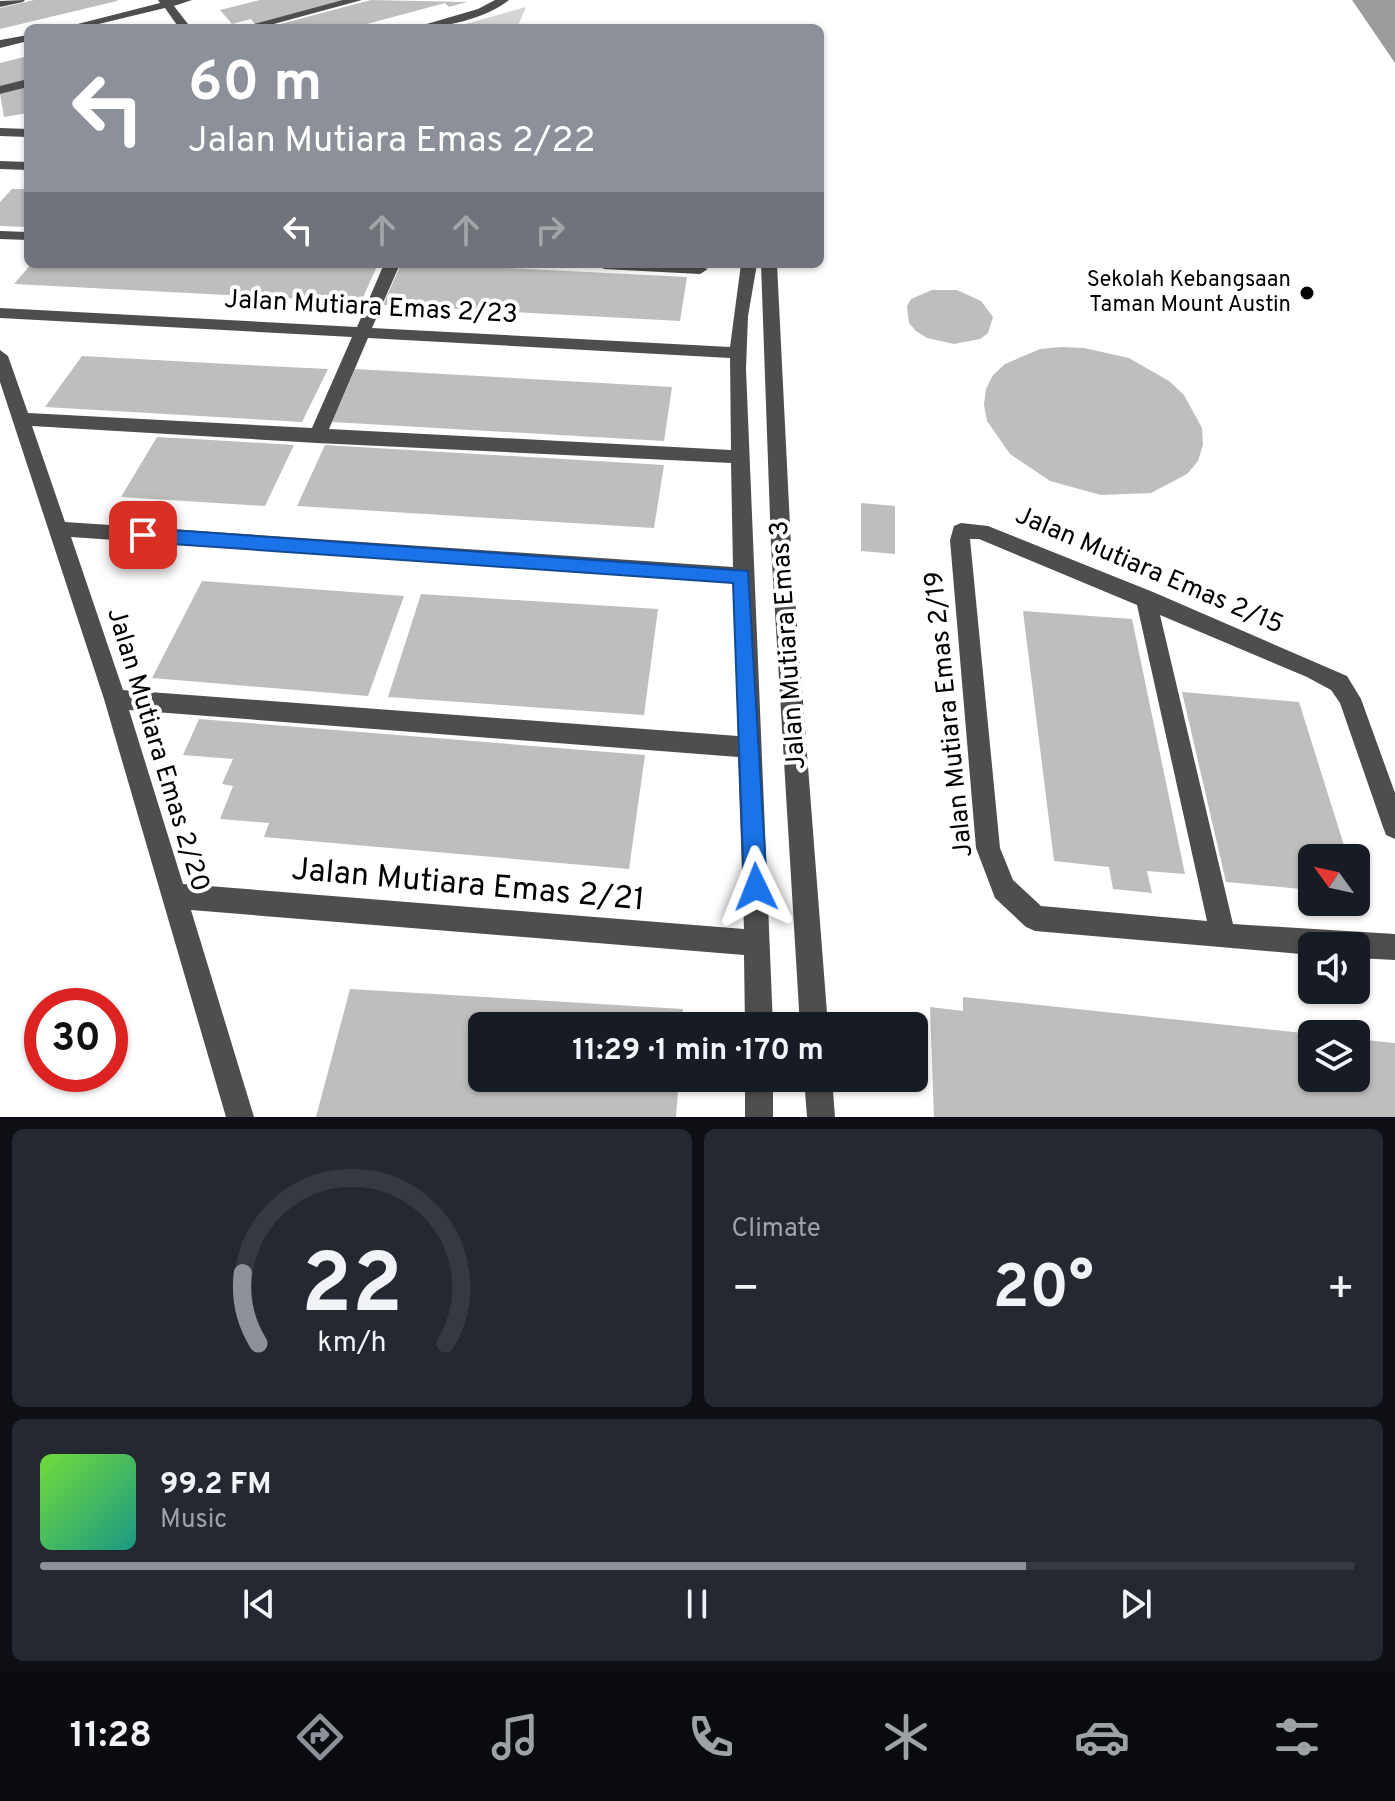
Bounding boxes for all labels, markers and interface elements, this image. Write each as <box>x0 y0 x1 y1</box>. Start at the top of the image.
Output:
text: 60 m <box>188 50 322 120</box>
icon: left <box>56 56 160 160</box>
text: Jalan Mutiara Emas 2/22 <box>188 119 596 165</box>
icon: left <box>276 208 320 252</box>
icon: ahead <box>360 208 404 252</box>
icon: ahead <box>444 208 488 252</box>
icon: right <box>528 208 572 252</box>
place label: Sekolah Kebangsaan Taman Mount Austin <box>1087 267 1291 319</box>
street label: Jalan Mutiara Emas 2/23 <box>223 284 519 332</box>
marker: Sekolah Kebangsaan Taman Mount Austin <box>1298 284 1316 302</box>
street label: Jalan Mutiara Emas 2/15 <box>1010 499 1288 643</box>
pin <box>109 501 177 569</box>
icon: arrive <box>121 513 165 557</box>
street label: Jalan Mutiara Emas 3 <box>764 519 814 771</box>
street label: Jalan Mutiara Emas 2/19 <box>919 569 981 859</box>
street label: Jalan Mutiara Emas 2/20 <box>98 604 216 896</box>
north arrow <box>1298 844 1370 916</box>
map controls <box>1298 844 1370 1092</box>
position arrow <box>714 845 798 929</box>
street label: Jalan Mutiara Emas 2/21 <box>290 851 646 921</box>
button: sound <box>1298 932 1370 1004</box>
speed limit sign: 30 <box>24 988 128 1092</box>
button: layers <box>1298 1020 1370 1092</box>
text: 11:29 · 1 min · 170 m <box>572 1033 824 1070</box>
text: Climate <box>732 1213 821 1246</box>
text: 22 <box>301 1237 403 1342</box>
text: 20° <box>993 1253 1094 1329</box>
text: − <box>732 1263 760 1319</box>
text: + <box>1327 1263 1355 1319</box>
text: km/h <box>317 1326 386 1362</box>
text: 99.2 FM <box>160 1467 272 1504</box>
text: Music <box>160 1504 227 1537</box>
icon: previous <box>237 1582 281 1626</box>
icon: pause <box>675 1582 719 1626</box>
icon: next <box>1114 1582 1158 1626</box>
icon: directions <box>292 1709 348 1765</box>
icon: music <box>487 1709 543 1765</box>
icon: phone <box>683 1709 739 1765</box>
icon: climate <box>878 1709 934 1765</box>
icon: car <box>1074 1709 1130 1765</box>
icon: filters <box>1269 1709 1325 1765</box>
text: 11:28 <box>70 1714 152 1760</box>

